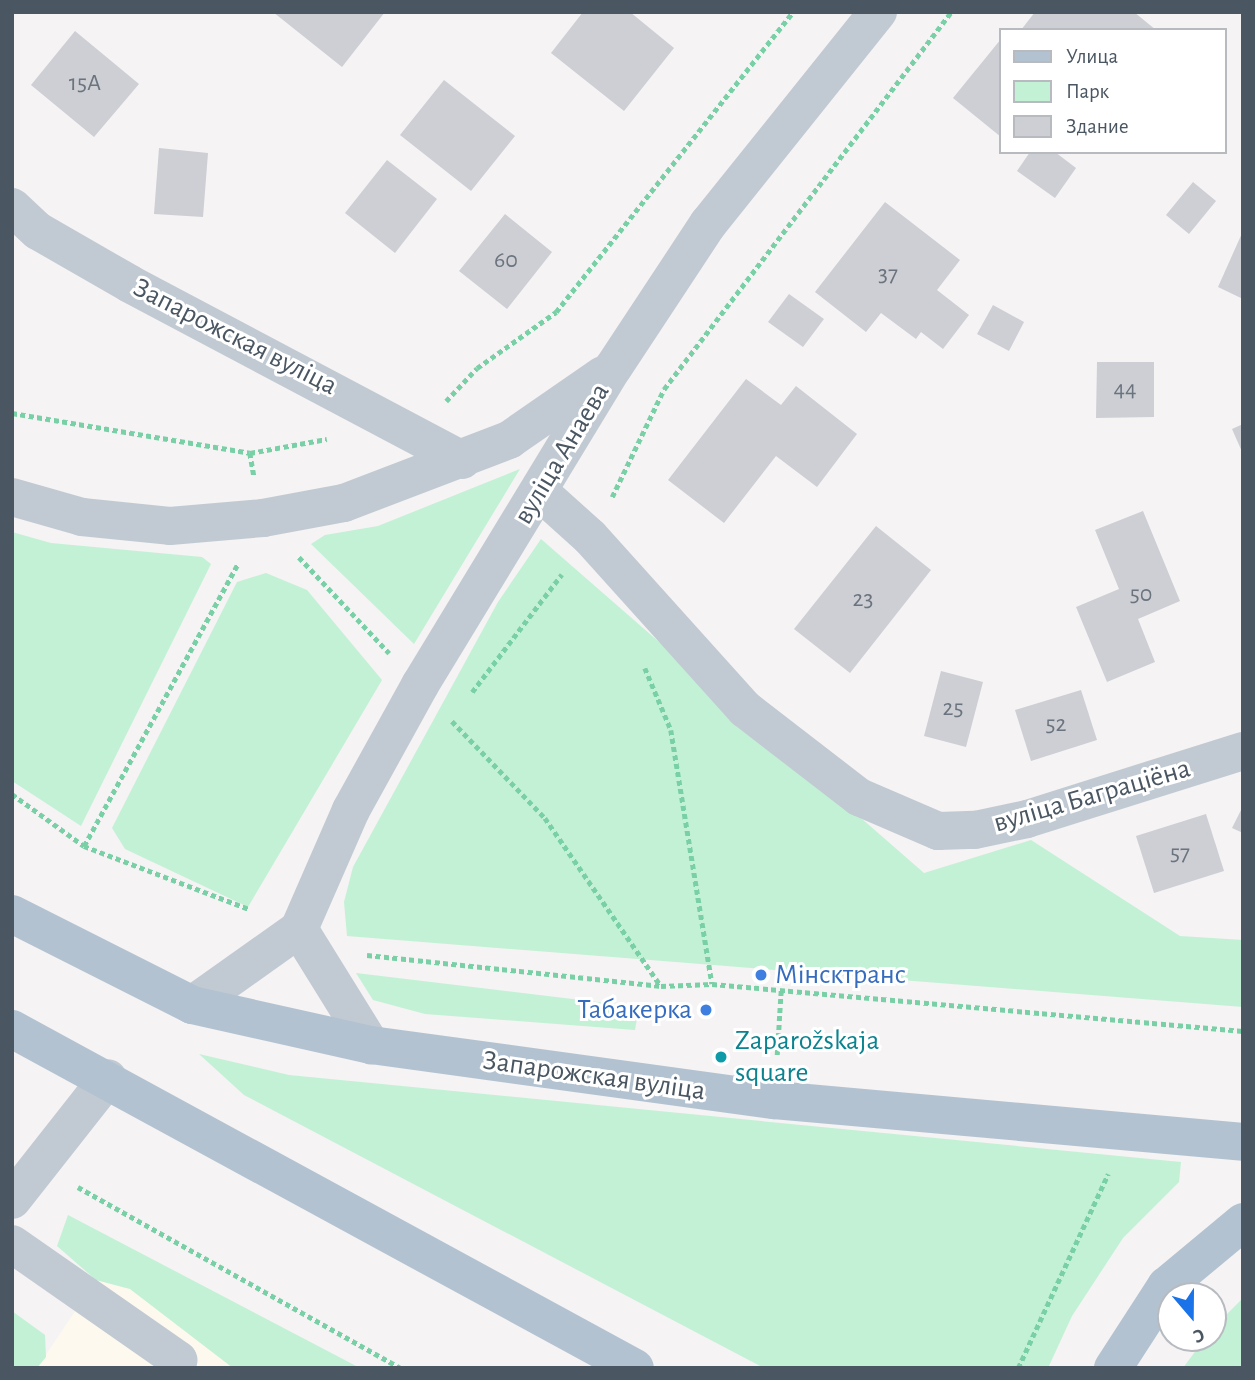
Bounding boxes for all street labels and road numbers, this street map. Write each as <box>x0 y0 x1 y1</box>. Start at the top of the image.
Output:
street label: Запарожская вуліца <box>127 271 343 403</box>
street label: вуліца Анаева <box>507 377 617 531</box>
street label: вуліца Баграціёна <box>990 752 1194 840</box>
street label: Запарожская вуліца <box>481 1044 707 1108</box>

